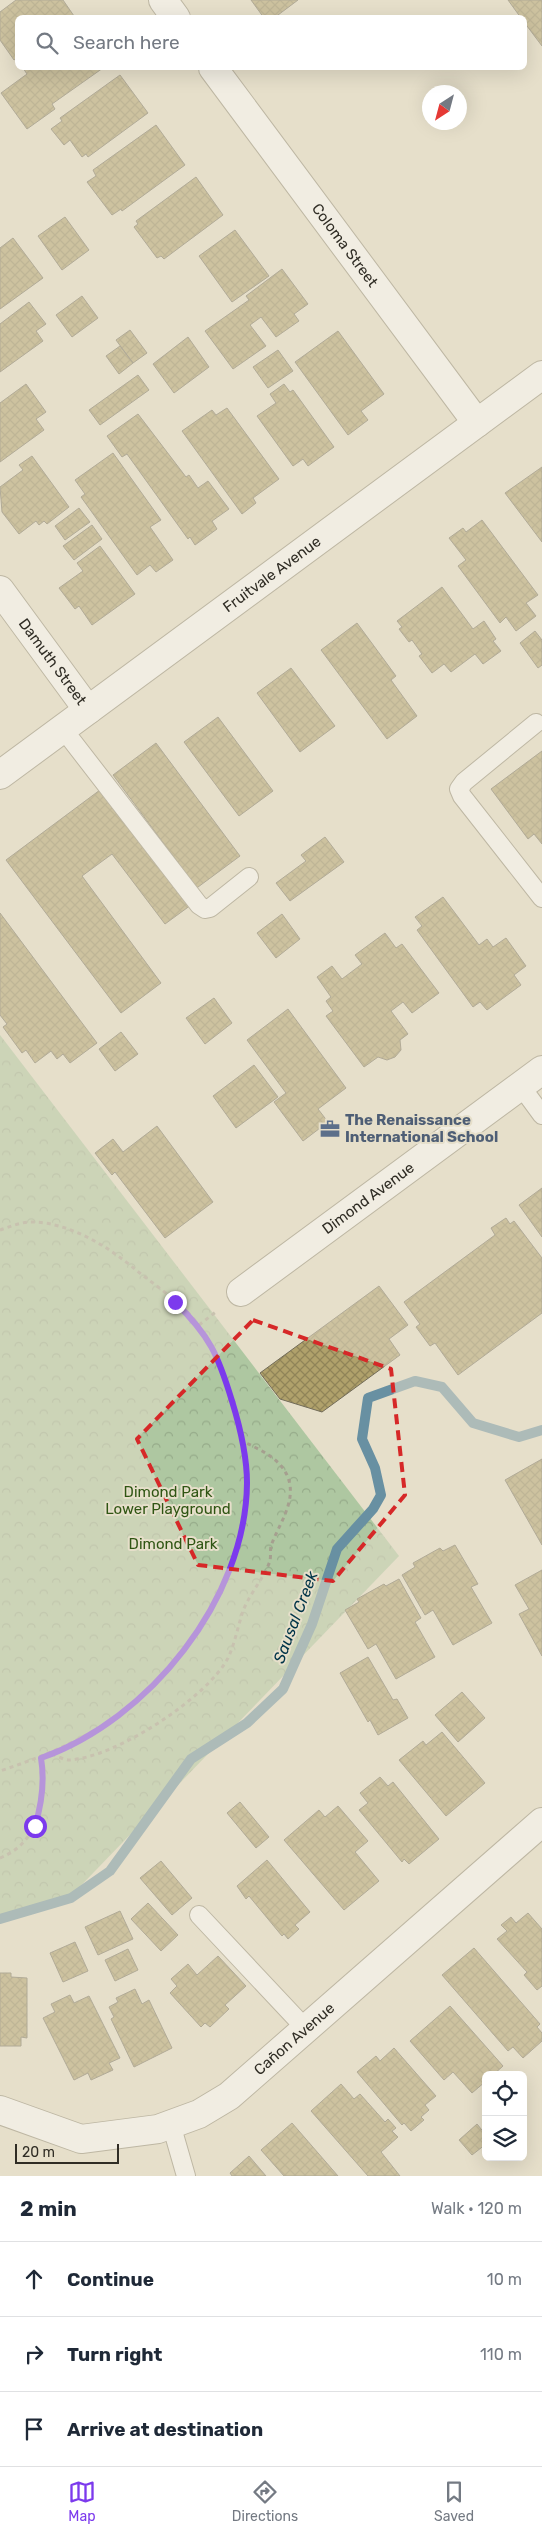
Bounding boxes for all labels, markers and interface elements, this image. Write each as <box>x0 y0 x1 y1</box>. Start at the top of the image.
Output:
search box <box>15 15 527 70</box>
icon: search <box>33 29 61 57</box>
text: Search here <box>73 31 180 54</box>
north arrow <box>422 85 467 130</box>
street label: Coloma Street <box>308 200 382 291</box>
street label: Fruitvale Avenue <box>220 532 324 616</box>
street label: Damuth Street <box>15 615 90 709</box>
place label: The Renaissance International School <box>345 1111 498 1146</box>
office icon: The Renaissance International School <box>319 1118 341 1140</box>
street label: Dimond Avenue <box>319 1158 418 1238</box>
route end <box>164 1291 187 1314</box>
park label: Dimond Park Lower Playground <box>105 1483 231 1518</box>
park label: Dimond Park <box>129 1535 218 1553</box>
water label: Sausal Creek <box>269 1568 322 1666</box>
route start <box>24 1815 47 1838</box>
street label: Cañon Avenue <box>250 1999 338 2079</box>
map controls <box>482 2071 527 2161</box>
button: locate <box>482 2071 527 2116</box>
button: layers <box>482 2116 527 2161</box>
scale bar <box>15 2141 119 2164</box>
text: 20 m <box>22 2144 55 2161</box>
text: 2 min <box>20 2196 77 2221</box>
text: Walk · 120 m <box>431 2199 522 2218</box>
icon: ahead <box>20 2265 48 2293</box>
text: Continue <box>67 2268 154 2291</box>
text: 10 m <box>487 2270 522 2289</box>
icon: right <box>20 2340 48 2368</box>
text: Turn right <box>67 2343 162 2366</box>
text: 110 m <box>480 2345 522 2364</box>
icon: arrive <box>20 2415 48 2443</box>
text: Arrive at destination <box>67 2418 263 2441</box>
tab: Map <box>68 2478 96 2525</box>
tab: Directions <box>232 2478 298 2525</box>
tab: Saved <box>434 2478 474 2525</box>

